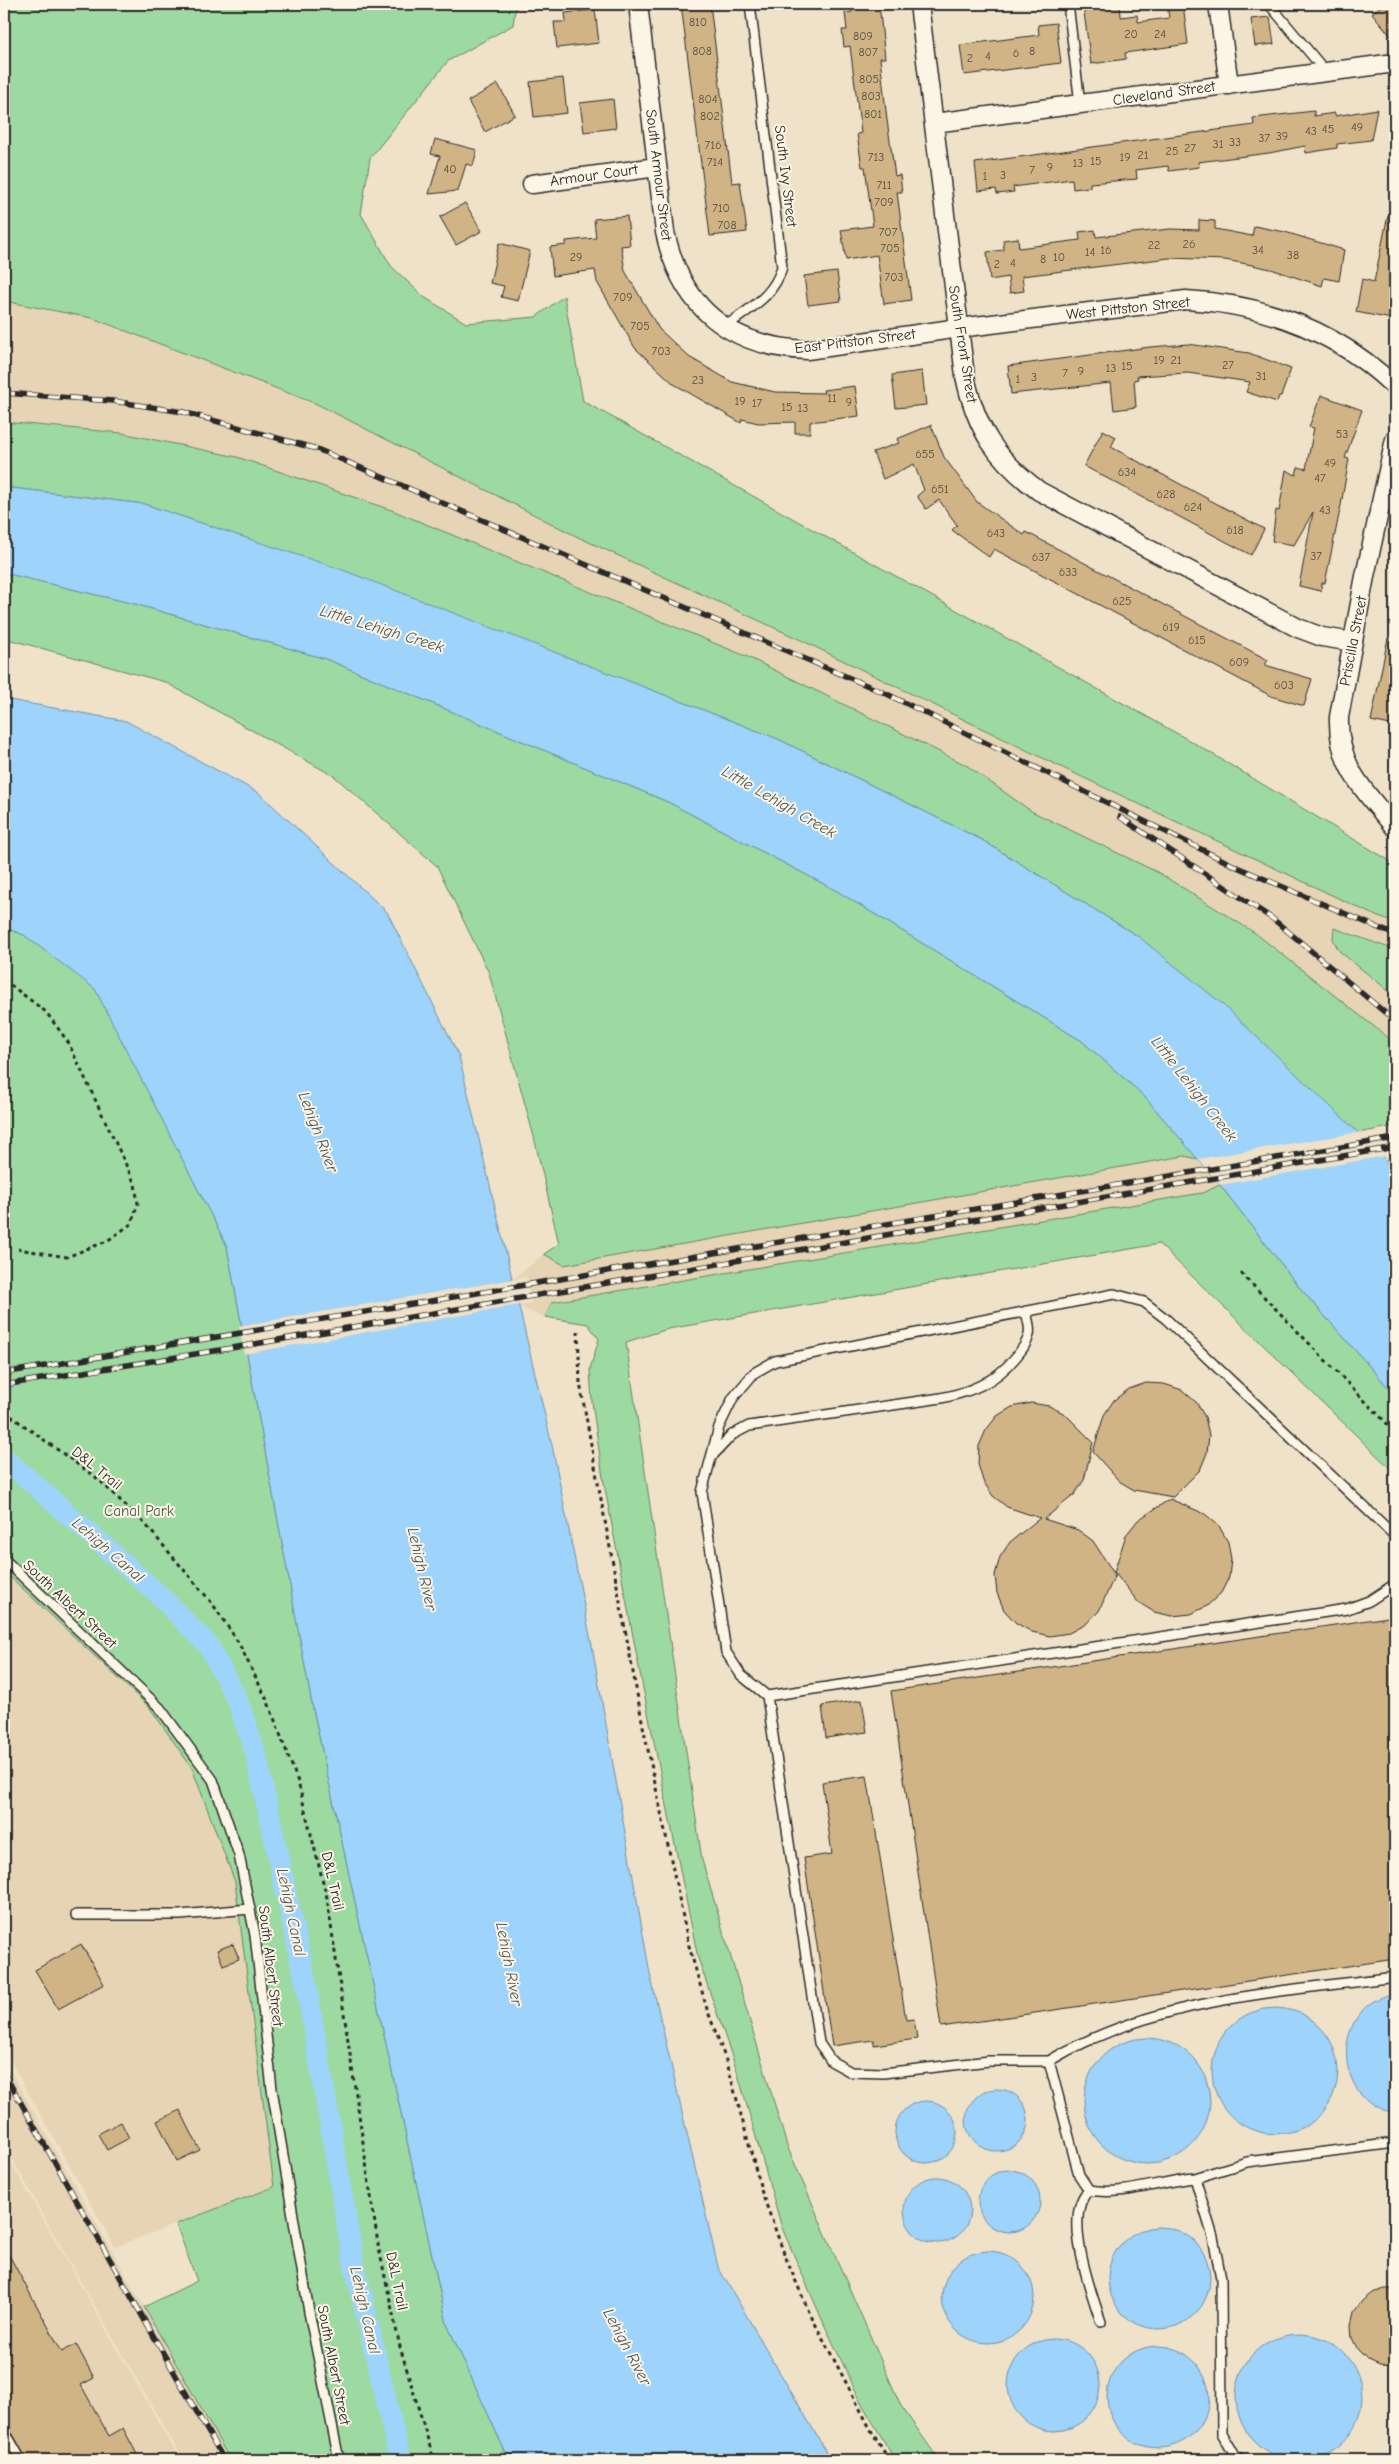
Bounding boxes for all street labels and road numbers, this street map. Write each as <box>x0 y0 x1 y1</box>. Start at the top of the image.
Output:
street label: Cleveland Street <box>1112 77 1217 109</box>
street label: South Armour Street <box>642 108 676 243</box>
street label: South Ivy Street <box>771 124 801 229</box>
street label: Armour Court <box>549 160 640 190</box>
street label: South Front Street <box>945 284 981 405</box>
street label: West Pittston Street <box>1065 292 1191 323</box>
street label: East Pittston Street <box>794 325 917 357</box>
street label: Priscilla Street <box>1335 594 1371 688</box>
street label: D&L Trail <box>68 1442 126 1494</box>
street label: South Albert Street <box>19 1556 121 1653</box>
street label: D&L Trail <box>318 1850 348 1912</box>
street label: South Albert Street <box>255 1905 287 2028</box>
street label: D&L Trail <box>382 2250 412 2312</box>
street label: South Albert Street <box>314 2304 355 2427</box>

